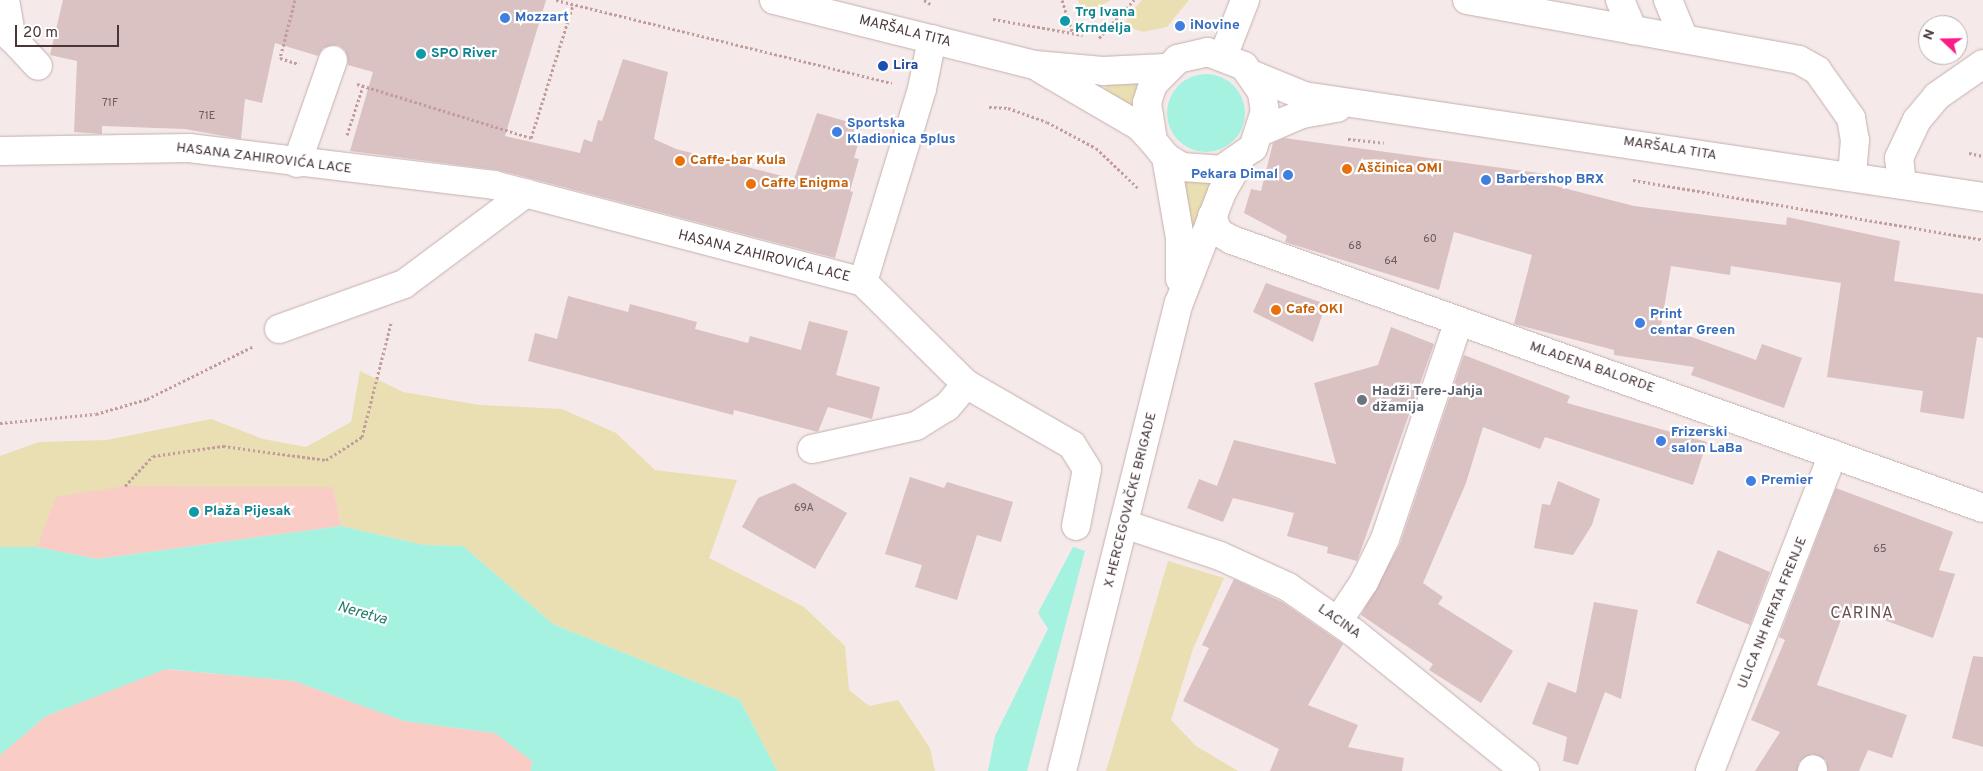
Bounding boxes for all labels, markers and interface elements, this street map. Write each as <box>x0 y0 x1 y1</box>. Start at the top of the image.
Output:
place label: Trg Ivana Krndelja <box>1075 5 1135 38</box>
place label: Mozzart <box>515 10 569 26</box>
marker: Mozzart <box>499 12 511 24</box>
street label: MARŠALA TITA <box>857 12 953 52</box>
scale bar <box>18 15 121 47</box>
marker: Trg Ivana Krndelja <box>1059 15 1071 27</box>
north arrow <box>1918 15 1968 65</box>
place label: iNovine <box>1190 18 1240 34</box>
marker: iNovine <box>1174 20 1186 32</box>
text: 20 m <box>23 24 58 43</box>
text: N <box>1920 27 1939 43</box>
place label: SPO River <box>431 46 497 62</box>
marker: SPO River <box>415 48 427 60</box>
place label: Lira <box>893 58 918 74</box>
marker: Lira <box>877 60 889 72</box>
house number: 71F <box>102 96 118 110</box>
house number: 71E <box>199 109 215 123</box>
place label: Sportska Kladionica 5plus <box>847 116 956 148</box>
marker: Sportska Kladionica 5plus <box>831 126 843 138</box>
street label: MARŠALA TITA <box>1622 133 1718 165</box>
street label: HASANA ZAHIROVIĆA LACE <box>175 140 353 178</box>
place label: Caffe-bar Kula <box>690 153 786 169</box>
marker: Caffe-bar Kula <box>674 155 686 167</box>
place label: Aščinica OMI <box>1357 161 1442 177</box>
marker: Aščinica OMI <box>1341 163 1353 175</box>
place label: Pekara Dimal <box>1191 167 1278 183</box>
marker: Pekara Dimal <box>1282 169 1294 181</box>
place label: Barbershop BRX <box>1496 172 1604 188</box>
marker: Barbershop BRX <box>1480 174 1492 186</box>
place label: Caffe Enigma <box>761 176 848 192</box>
marker: Caffe Enigma <box>745 178 757 190</box>
street label: HASANA ZAHIROVIĆA LACE <box>676 227 852 287</box>
house number: 60 <box>1423 232 1437 246</box>
house number: 68 <box>1348 239 1362 253</box>
house number: 64 <box>1384 254 1398 268</box>
place label: Cafe OKI <box>1286 302 1343 318</box>
marker: Cafe OKI <box>1270 304 1282 316</box>
place label: Print centar Green <box>1650 307 1735 340</box>
marker: Print centar Green <box>1634 317 1646 329</box>
street label: MLADENA BALORDE <box>1527 339 1657 397</box>
place label: Hadži Tere-Jahja džamija <box>1372 384 1483 417</box>
marker: Hadži Tere-Jahja džamija <box>1356 394 1368 406</box>
street label: X HERCEGOVAČKE BRIGADE <box>1101 410 1161 590</box>
place label: Frizerski salon LaBa <box>1671 425 1743 458</box>
marker: Frizerski salon LaBa <box>1655 435 1667 447</box>
place label: Premier <box>1761 473 1813 489</box>
marker: Premier <box>1745 475 1757 487</box>
house number: 69A <box>794 501 814 515</box>
place label: Plaža Pijesak <box>204 504 291 520</box>
marker: Plaža Pijesak <box>188 506 200 518</box>
street label: ULICA NH RIFATA FRENJE <box>1735 534 1811 692</box>
house number: 65 <box>1873 542 1887 556</box>
water label: Neretva <box>335 598 389 630</box>
street label: LACINA <box>1314 601 1364 643</box>
district label: CARINA <box>1829 604 1895 624</box>

